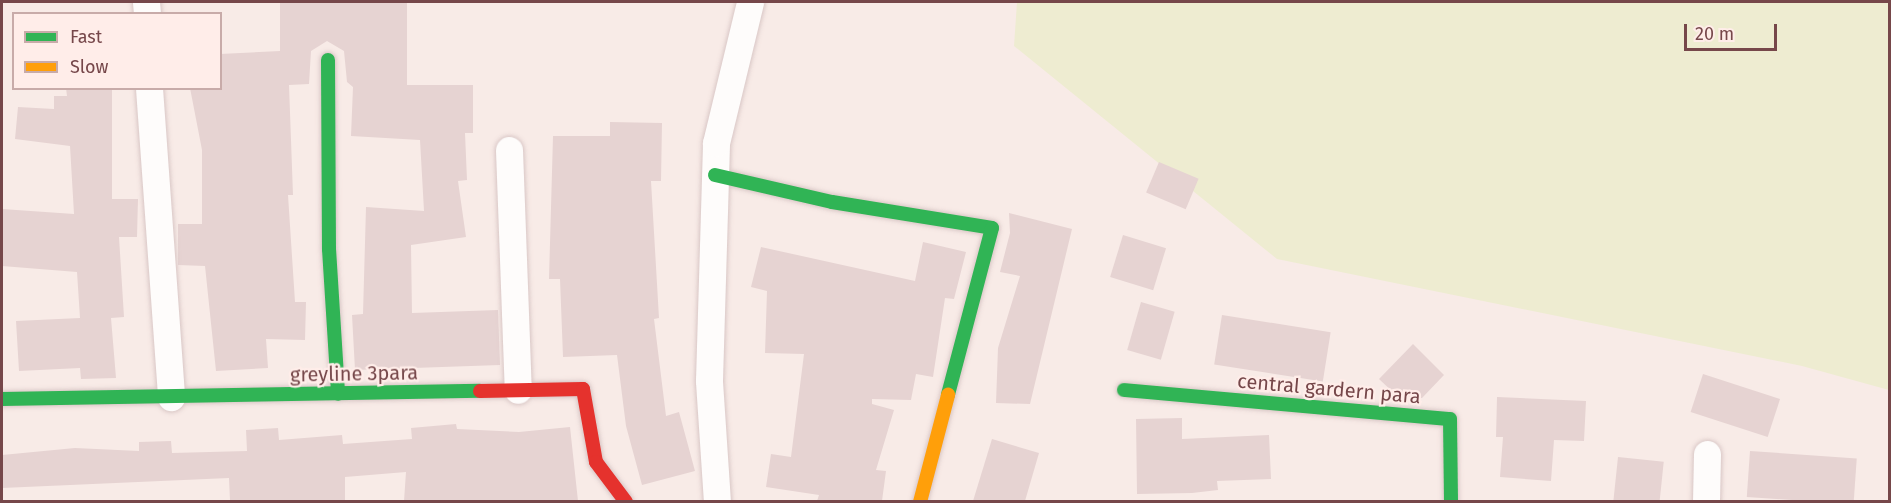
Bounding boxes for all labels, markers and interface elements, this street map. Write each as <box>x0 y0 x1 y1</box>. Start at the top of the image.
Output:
legend <box>12 12 222 90</box>
scale bar <box>1687 12 1780 50</box>
text: 20 m <box>1695 23 1734 45</box>
text: Fast <box>70 26 102 48</box>
text: Slow <box>70 56 108 78</box>
street label: greyline 3para <box>290 361 418 387</box>
street label: central gardern para <box>1236 369 1422 409</box>

